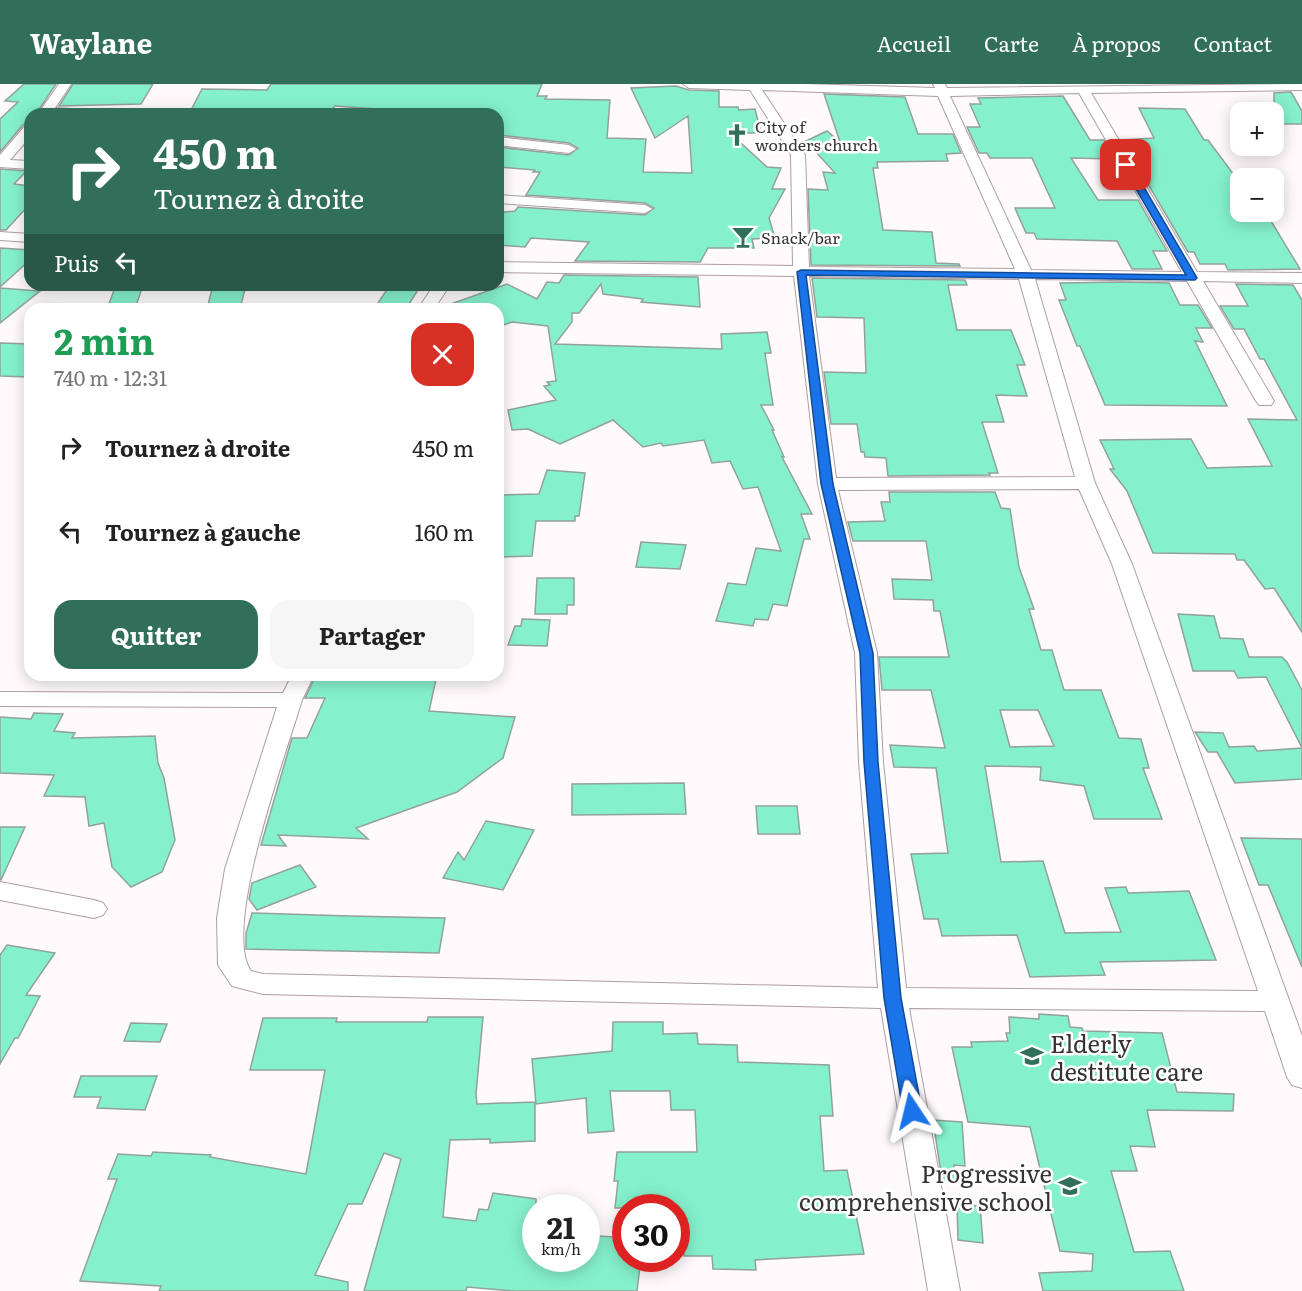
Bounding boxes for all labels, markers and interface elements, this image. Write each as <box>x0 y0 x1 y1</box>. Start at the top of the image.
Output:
text: Waylane <box>30 21 152 63</box>
text: Accueil <box>877 27 951 58</box>
text: Carte <box>984 27 1039 58</box>
text: À propos <box>1072 27 1161 58</box>
text: Contact <box>1194 27 1272 58</box>
map controls <box>1230 102 1284 222</box>
button: + <box>1230 102 1284 156</box>
place label: City of wonders church <box>755 114 878 156</box>
text: 450 m <box>153 120 277 182</box>
church icon: City of wonders church <box>724 122 750 148</box>
icon: right <box>54 132 132 210</box>
pin <box>1100 139 1151 190</box>
icon: arrive <box>1109 148 1142 181</box>
button: − <box>1230 168 1284 222</box>
text: Tournez à droite <box>153 177 364 217</box>
bar icon: Snack/bar <box>730 224 756 250</box>
place label: Snack/bar <box>761 225 840 249</box>
text: Puis <box>54 246 98 279</box>
icon: left <box>110 246 143 279</box>
text: 2 min <box>54 313 155 366</box>
button: close <box>411 323 474 386</box>
text: 740 m · 12:31 <box>54 362 167 392</box>
icon: right <box>54 431 87 464</box>
text: Tournez à droite <box>105 431 290 464</box>
text: 450 m <box>412 431 474 464</box>
icon: left <box>54 515 87 548</box>
text: Tournez à gauche <box>105 515 301 548</box>
text: 160 m <box>415 515 474 548</box>
button: Quitter <box>54 600 258 669</box>
button: Partager <box>270 600 474 669</box>
place label: Elderly destitute care <box>1050 1025 1203 1088</box>
school or university icon: Elderly destitute care <box>1019 1043 1045 1069</box>
position arrow <box>880 1079 944 1143</box>
place label: Progressive comprehensive school <box>799 1155 1052 1218</box>
school or university icon: Progressive comprehensive school <box>1057 1173 1083 1199</box>
speed limit sign: 30 <box>612 1194 690 1272</box>
text: 21 <box>547 1204 575 1248</box>
text: km/h <box>541 1237 581 1260</box>

